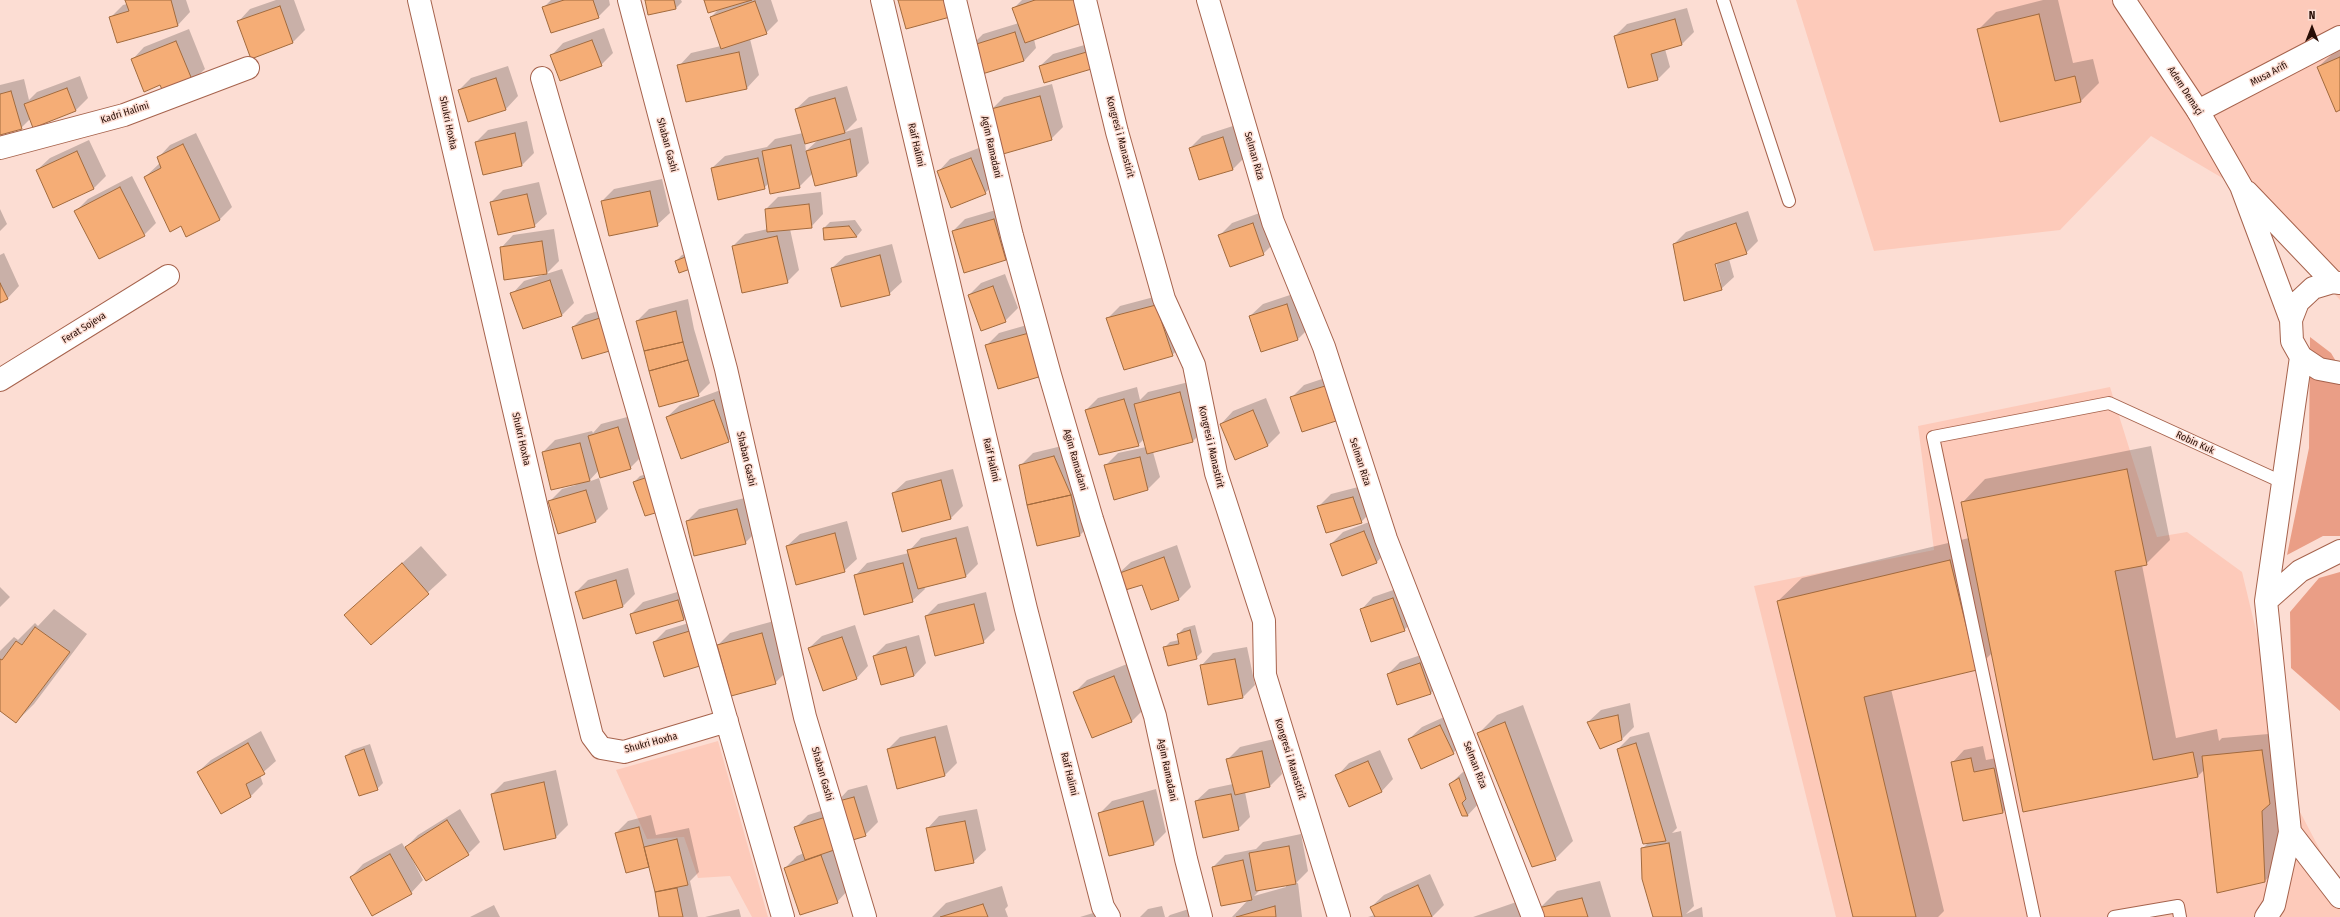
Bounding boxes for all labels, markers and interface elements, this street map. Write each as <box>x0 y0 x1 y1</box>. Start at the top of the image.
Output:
north arrow <box>2292 8 2332 48</box>
text: N <box>2309 9 2315 22</box>
street label: Musa Arifi <box>2248 59 2290 89</box>
street label: Adem Demaçi <box>2165 64 2205 118</box>
street label: Shukri Hoxha <box>436 95 460 151</box>
street label: Kongresi i Manastirit <box>1103 95 1137 179</box>
street label: Kadri Halimi <box>99 100 151 126</box>
street label: Agim Ramadani <box>978 115 1004 179</box>
street label: Shaban Gashi <box>654 117 680 173</box>
street label: Raif Halimi <box>905 122 927 168</box>
street label: Selman Riza <box>1241 131 1267 181</box>
street label: Ferat Sojeva <box>60 310 108 346</box>
street label: Kongresi i Manastirit <box>1196 405 1226 489</box>
street label: Shukri Hoxha <box>509 411 533 467</box>
street label: Agim Ramadani <box>1060 428 1090 492</box>
street label: Robin Kuk <box>2174 429 2216 457</box>
street label: Shaban Gashi <box>734 431 758 487</box>
street label: Raif Halimi <box>980 437 1002 483</box>
street label: Selman Riza <box>1347 437 1373 487</box>
street label: Kongresi i Manastirit <box>1272 717 1308 801</box>
street label: Shukri Hoxha <box>623 730 679 756</box>
street label: Agim Ramadani <box>1155 738 1179 802</box>
street label: Selman Riza <box>1461 740 1489 790</box>
street label: Shaban Gashi <box>809 746 835 802</box>
street label: Raif Halimi <box>1058 751 1080 797</box>

